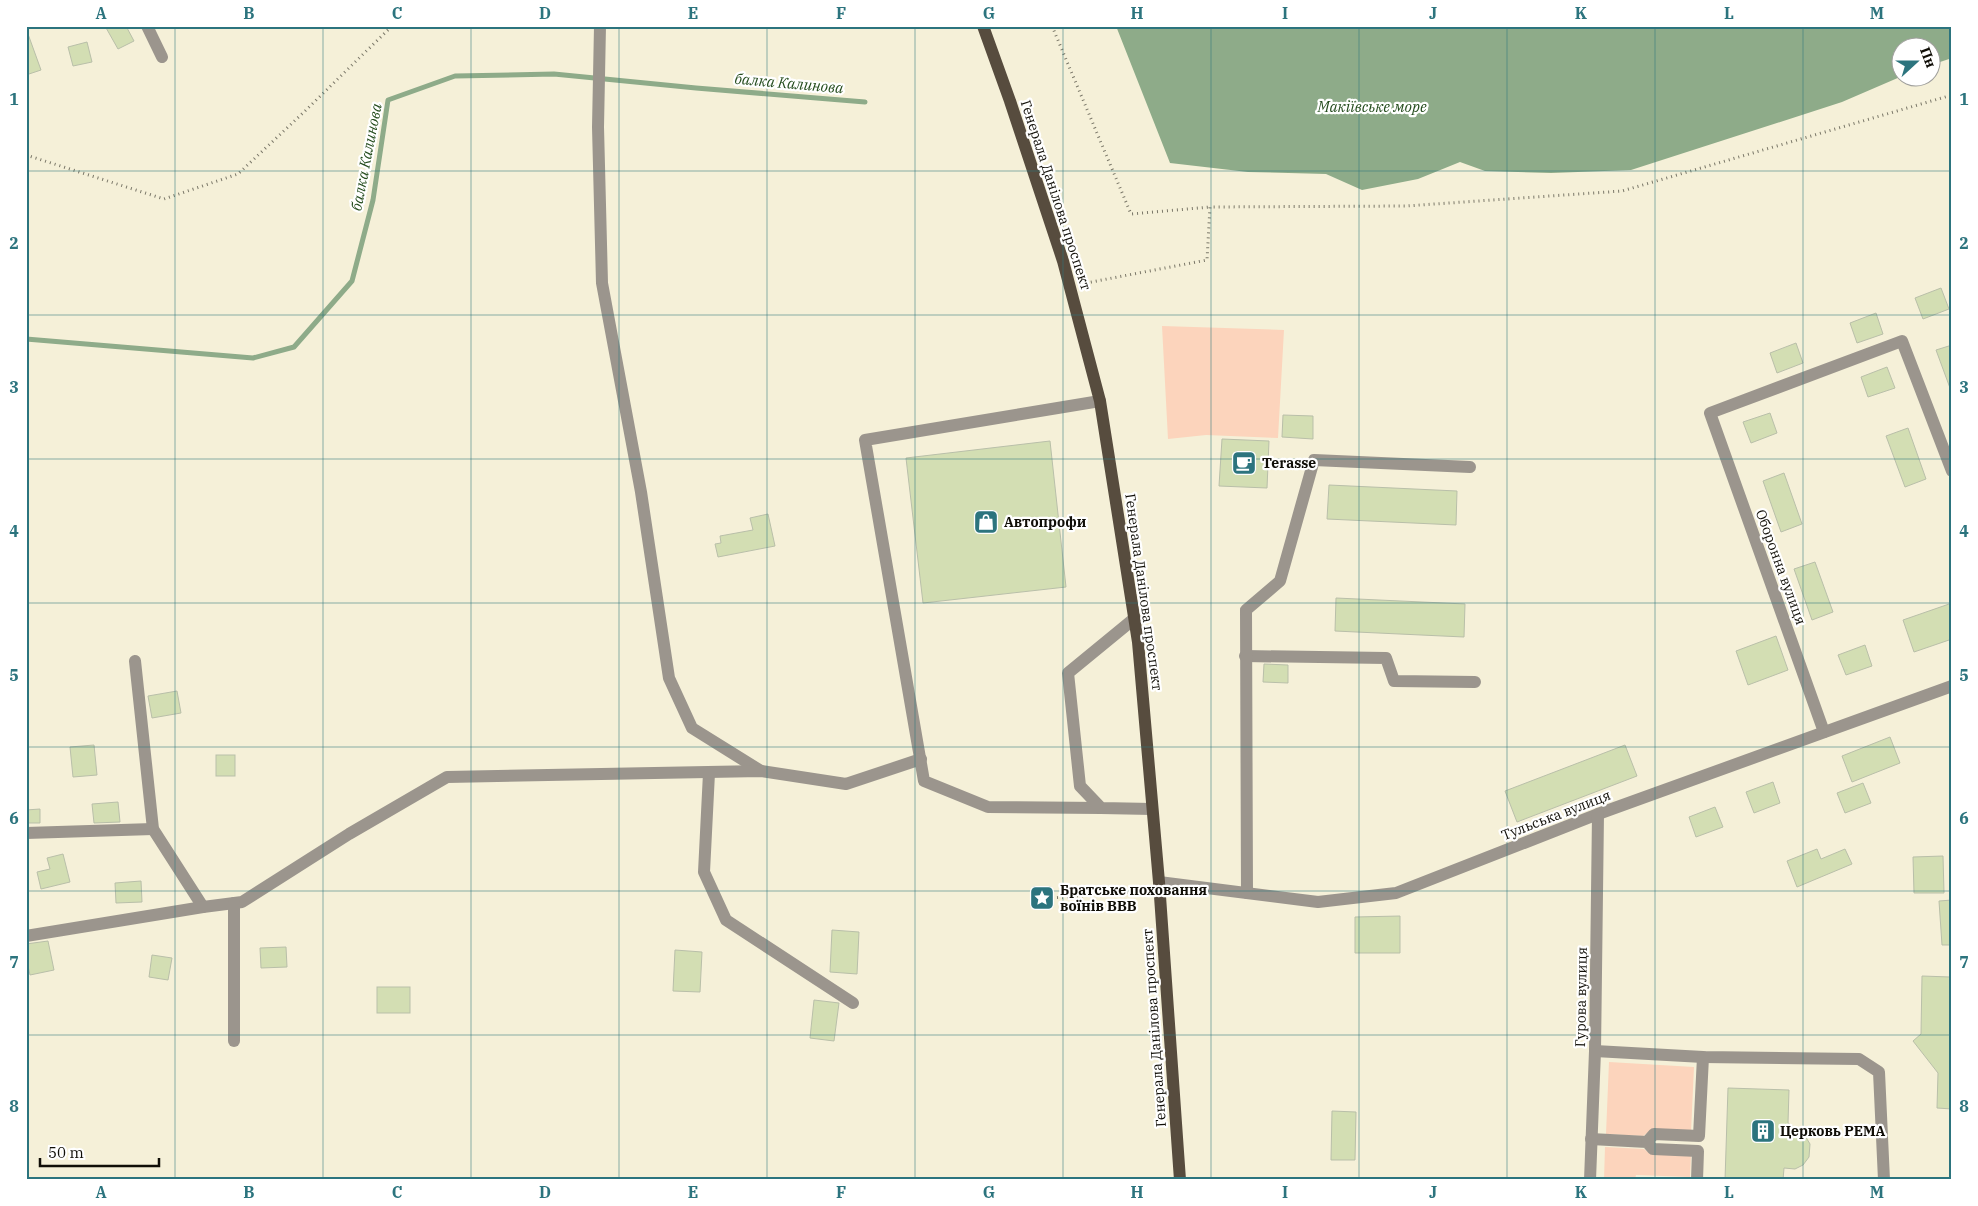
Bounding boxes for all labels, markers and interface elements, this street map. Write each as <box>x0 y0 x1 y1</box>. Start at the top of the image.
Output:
text: A <box>95 3 107 23</box>
text: B <box>243 3 255 23</box>
text: C <box>392 3 402 23</box>
text: D <box>539 3 551 23</box>
text: E <box>688 3 698 23</box>
text: F <box>836 3 846 23</box>
text: G <box>983 3 995 23</box>
text: H <box>1131 3 1144 23</box>
text: I <box>1282 3 1288 23</box>
text: J <box>1429 3 1437 23</box>
text: K <box>1575 3 1588 23</box>
text: L <box>1724 3 1734 23</box>
text: M <box>1870 3 1884 23</box>
north arrow <box>1890 38 1940 88</box>
text: Пн <box>1916 44 1940 70</box>
water label: балка Калинова <box>734 69 845 97</box>
text: 1 <box>9 89 19 109</box>
text: 1 <box>1959 89 1969 109</box>
water label: Макіївське море <box>1316 97 1427 116</box>
street label: Генерала Данілова проспект <box>1017 98 1095 292</box>
water label: балка Калинова <box>346 101 386 212</box>
text: 2 <box>9 233 19 253</box>
text: 2 <box>1959 233 1969 253</box>
text: 3 <box>9 377 19 397</box>
text: 3 <box>1959 377 1969 397</box>
cafe icon: Terasse <box>1231 450 1257 476</box>
place label: Terasse <box>1262 454 1316 472</box>
street label: Генерала Данілова проспект <box>1121 492 1167 692</box>
street label: Оборонна вулиця <box>1752 507 1810 627</box>
shop icon: Автопрофи <box>973 509 999 535</box>
place label: Автопрофи <box>1004 513 1087 531</box>
text: 4 <box>9 521 19 541</box>
text: 4 <box>1959 521 1969 541</box>
text: 5 <box>9 665 19 685</box>
text: 5 <box>1959 665 1969 685</box>
street label: Тульська вулиця <box>1499 786 1613 844</box>
text: 6 <box>9 808 19 828</box>
text: 6 <box>1959 808 1969 828</box>
place label: Братське поховання воїнів ВВВ <box>1060 881 1207 915</box>
place icon: Братське поховання воїнів ВВВ <box>1029 885 1055 911</box>
street label: Генерала Данілова проспект <box>1138 928 1170 1128</box>
street label: Гурова вулиця <box>1571 947 1591 1047</box>
text: 7 <box>9 952 19 972</box>
text: 7 <box>1959 952 1969 972</box>
text: 8 <box>9 1096 19 1116</box>
text: 8 <box>1959 1096 1969 1116</box>
building icon: Церковь РЕМА <box>1750 1118 1776 1144</box>
place label: Церковь РЕМА <box>1780 1122 1885 1140</box>
scale bar <box>40 1136 159 1168</box>
text: 50 m <box>48 1143 84 1162</box>
text: A <box>95 1182 107 1202</box>
text: B <box>243 1182 255 1202</box>
text: C <box>392 1182 402 1202</box>
text: D <box>539 1182 551 1202</box>
text: E <box>688 1182 698 1202</box>
text: F <box>836 1182 846 1202</box>
text: G <box>983 1182 995 1202</box>
text: H <box>1131 1182 1144 1202</box>
text: I <box>1282 1182 1288 1202</box>
text: J <box>1429 1182 1437 1202</box>
text: K <box>1575 1182 1588 1202</box>
text: L <box>1724 1182 1734 1202</box>
text: M <box>1870 1182 1884 1202</box>

